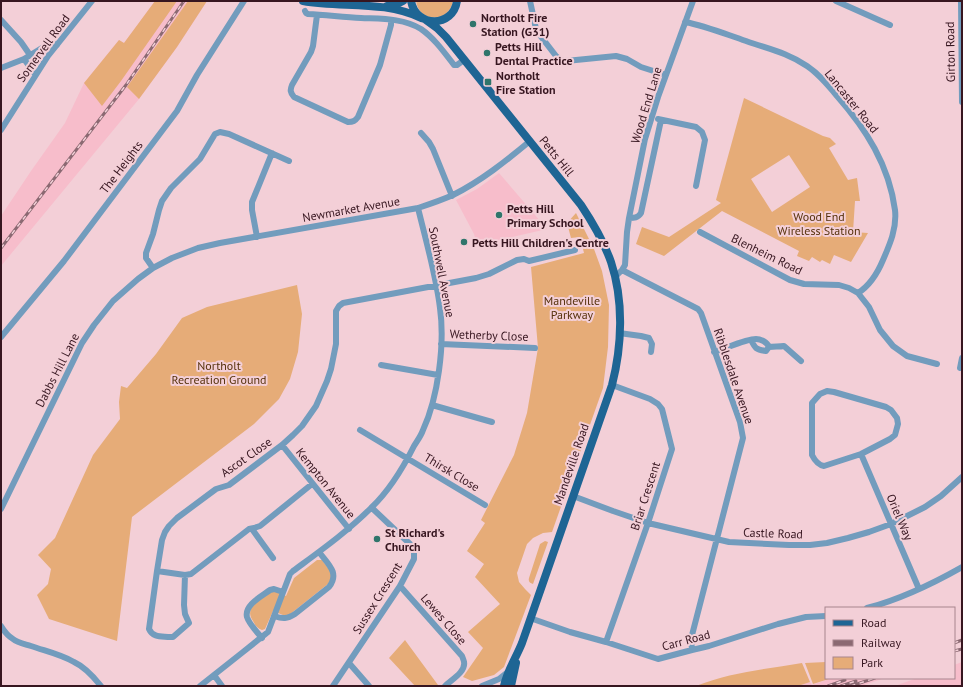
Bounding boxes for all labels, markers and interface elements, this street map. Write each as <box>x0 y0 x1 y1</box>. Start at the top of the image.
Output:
place label: Northolt Fire Station (G31) <box>481 10 550 39</box>
street label: Somervell Road <box>13 11 73 85</box>
marker: Northolt Fire Station (G31) <box>468 19 478 29</box>
street label: Girton Road <box>942 22 958 82</box>
place label: Petts Hill Dental Practice <box>495 39 573 68</box>
marker: Petts Hill Dental Practice <box>482 48 492 58</box>
street label: Wood End Lane <box>627 65 665 145</box>
street label: Lancaster Road <box>822 66 882 136</box>
place label: Northolt Fire Station <box>496 68 556 97</box>
marker: Northolt Fire Station <box>483 77 493 87</box>
street label: Petts Hill <box>536 133 578 179</box>
street label: The Heights <box>96 138 146 196</box>
street label: Newmarket Avenue <box>301 193 401 225</box>
place label: Petts Hill Primary School <box>507 201 584 230</box>
park label: Wood End Wireless Station <box>778 209 860 238</box>
marker: Petts Hill Primary School <box>494 210 504 220</box>
street label: Southwell Avenue <box>426 225 458 319</box>
street label: Blenheim Road <box>729 230 805 278</box>
place label: Petts Hill Children's Centre <box>472 235 609 250</box>
marker: Petts Hill Children's Centre <box>459 237 469 247</box>
park label: Mandeville Parkway <box>544 293 600 322</box>
street label: Wetherby Close <box>449 326 529 344</box>
street label: Ribblesdale Avenue <box>711 326 757 426</box>
street label: Dabbs Hill Lane <box>32 330 82 410</box>
park label: Northolt Recreation Ground <box>172 358 266 387</box>
street label: Mandeville Road <box>550 421 592 507</box>
street label: Ascot Close <box>218 434 274 480</box>
street label: Kempton Avenue <box>293 445 359 521</box>
street label: Thirsk Close <box>422 450 482 494</box>
street label: Briar Crescent <box>627 460 663 532</box>
street label: Oriel Way <box>884 491 917 543</box>
street label: Castle Road <box>743 524 803 542</box>
place label: St Richard's Church <box>385 525 445 554</box>
marker: St Richard's Church <box>372 534 382 544</box>
street label: Sussex Crescent <box>349 559 405 637</box>
street label: Lewes Close <box>418 591 470 647</box>
legend <box>825 607 955 679</box>
text: Road <box>861 615 886 630</box>
street label: Carr Road <box>660 626 712 654</box>
text: Railway <box>861 635 901 650</box>
text: Park <box>861 655 883 670</box>

